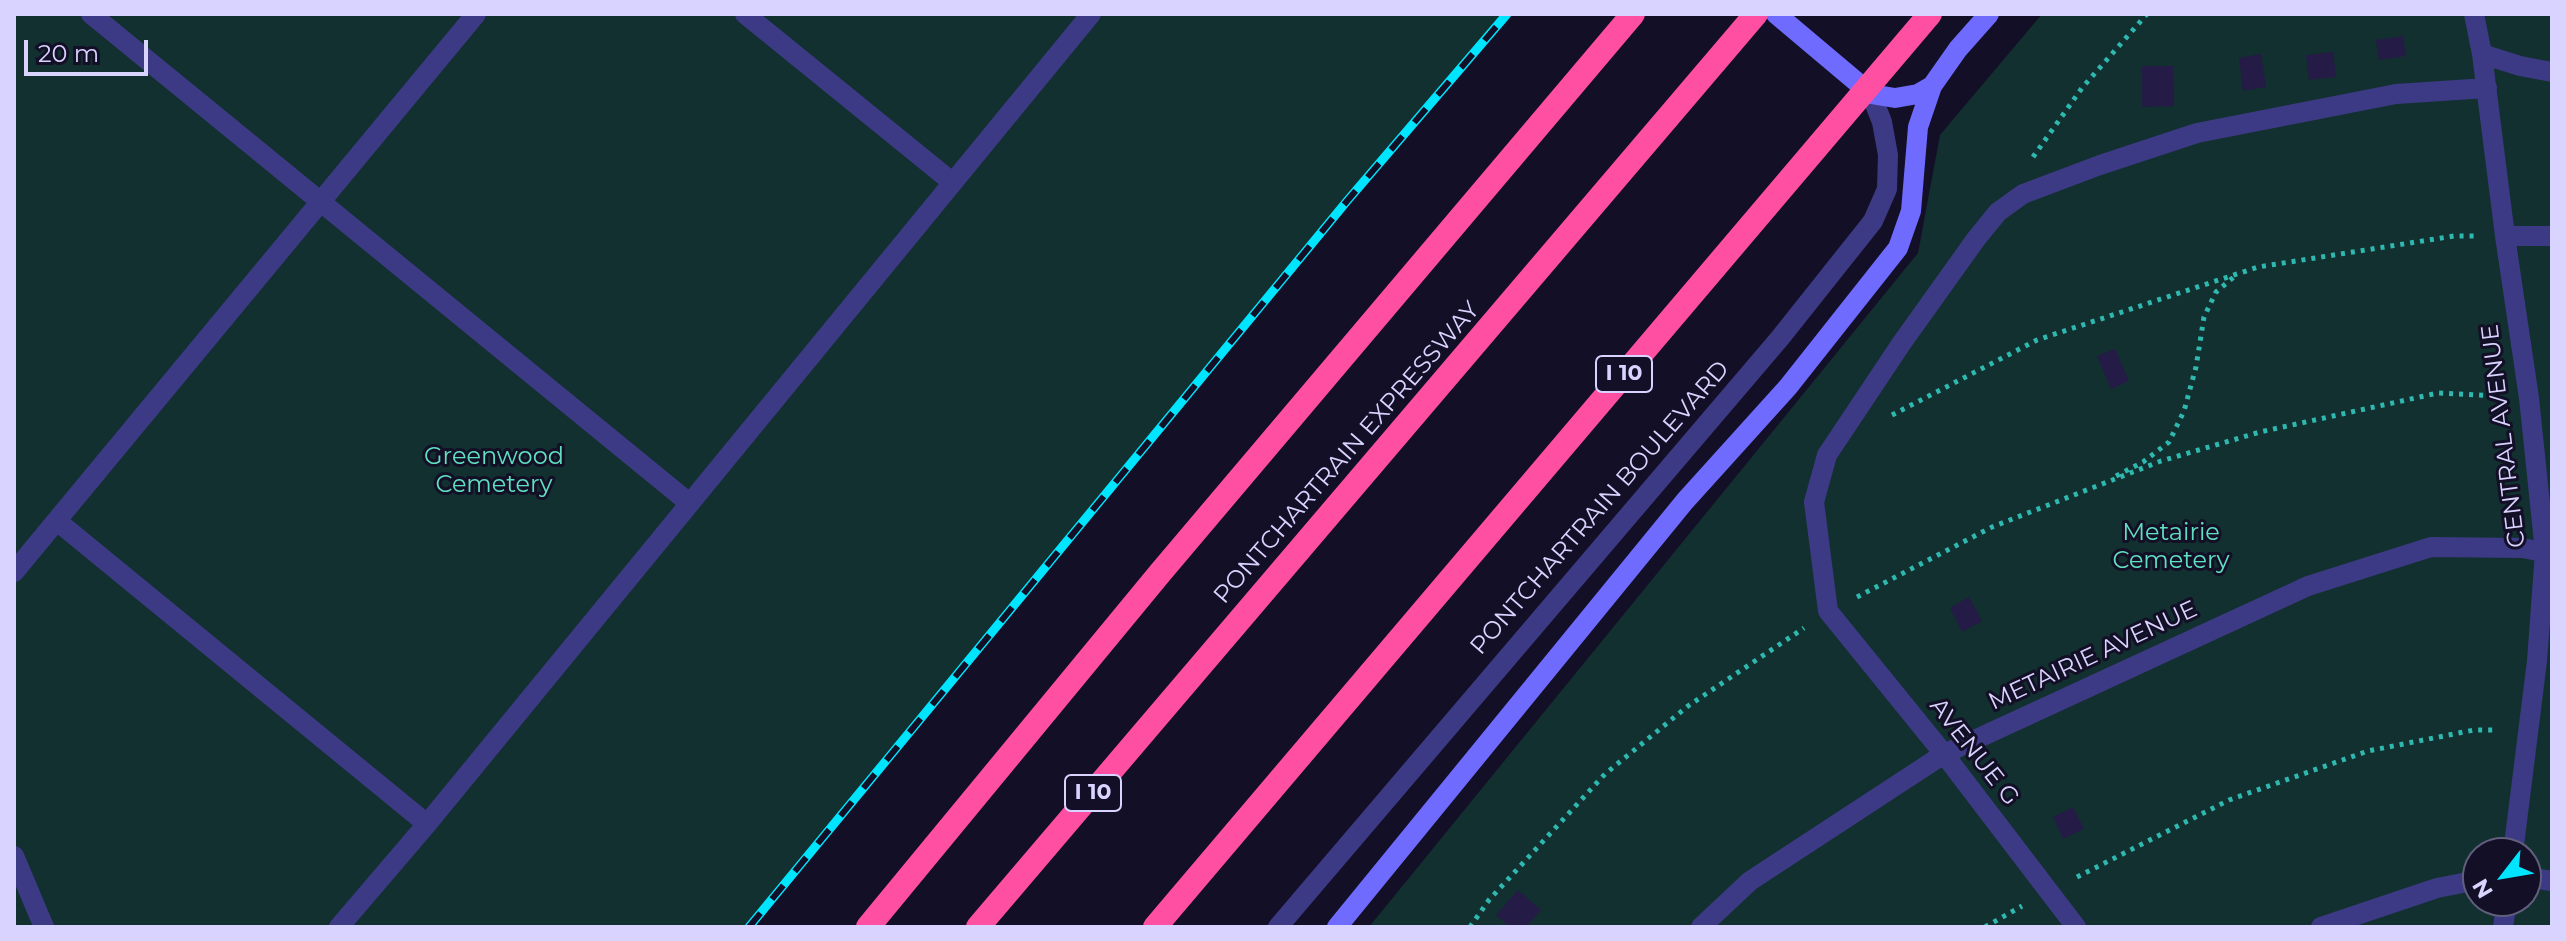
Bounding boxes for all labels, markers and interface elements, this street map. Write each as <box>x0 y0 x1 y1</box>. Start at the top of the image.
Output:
scale bar <box>28 24 152 74</box>
text: 20 m <box>38 39 99 68</box>
street label: PONTCHARTRAIN EXPRESSWAY <box>1208 296 1486 610</box>
street label: CENTRAL AVENUE <box>2476 323 2532 549</box>
street label: PONTCHARTRAIN BOULEVARD <box>1464 355 1736 661</box>
road number: I 10 <box>1596 356 1652 392</box>
park label: Greenwood Cemetery <box>424 443 564 499</box>
park label: Metairie Cemetery <box>2112 519 2230 575</box>
street label: METAIRIE AVENUE <box>1984 595 2202 717</box>
street label: AVENUE G <box>1923 693 2025 811</box>
road number: I 10 <box>1065 775 1121 811</box>
north arrow <box>2462 837 2542 917</box>
text: N <box>2467 874 2499 903</box>

